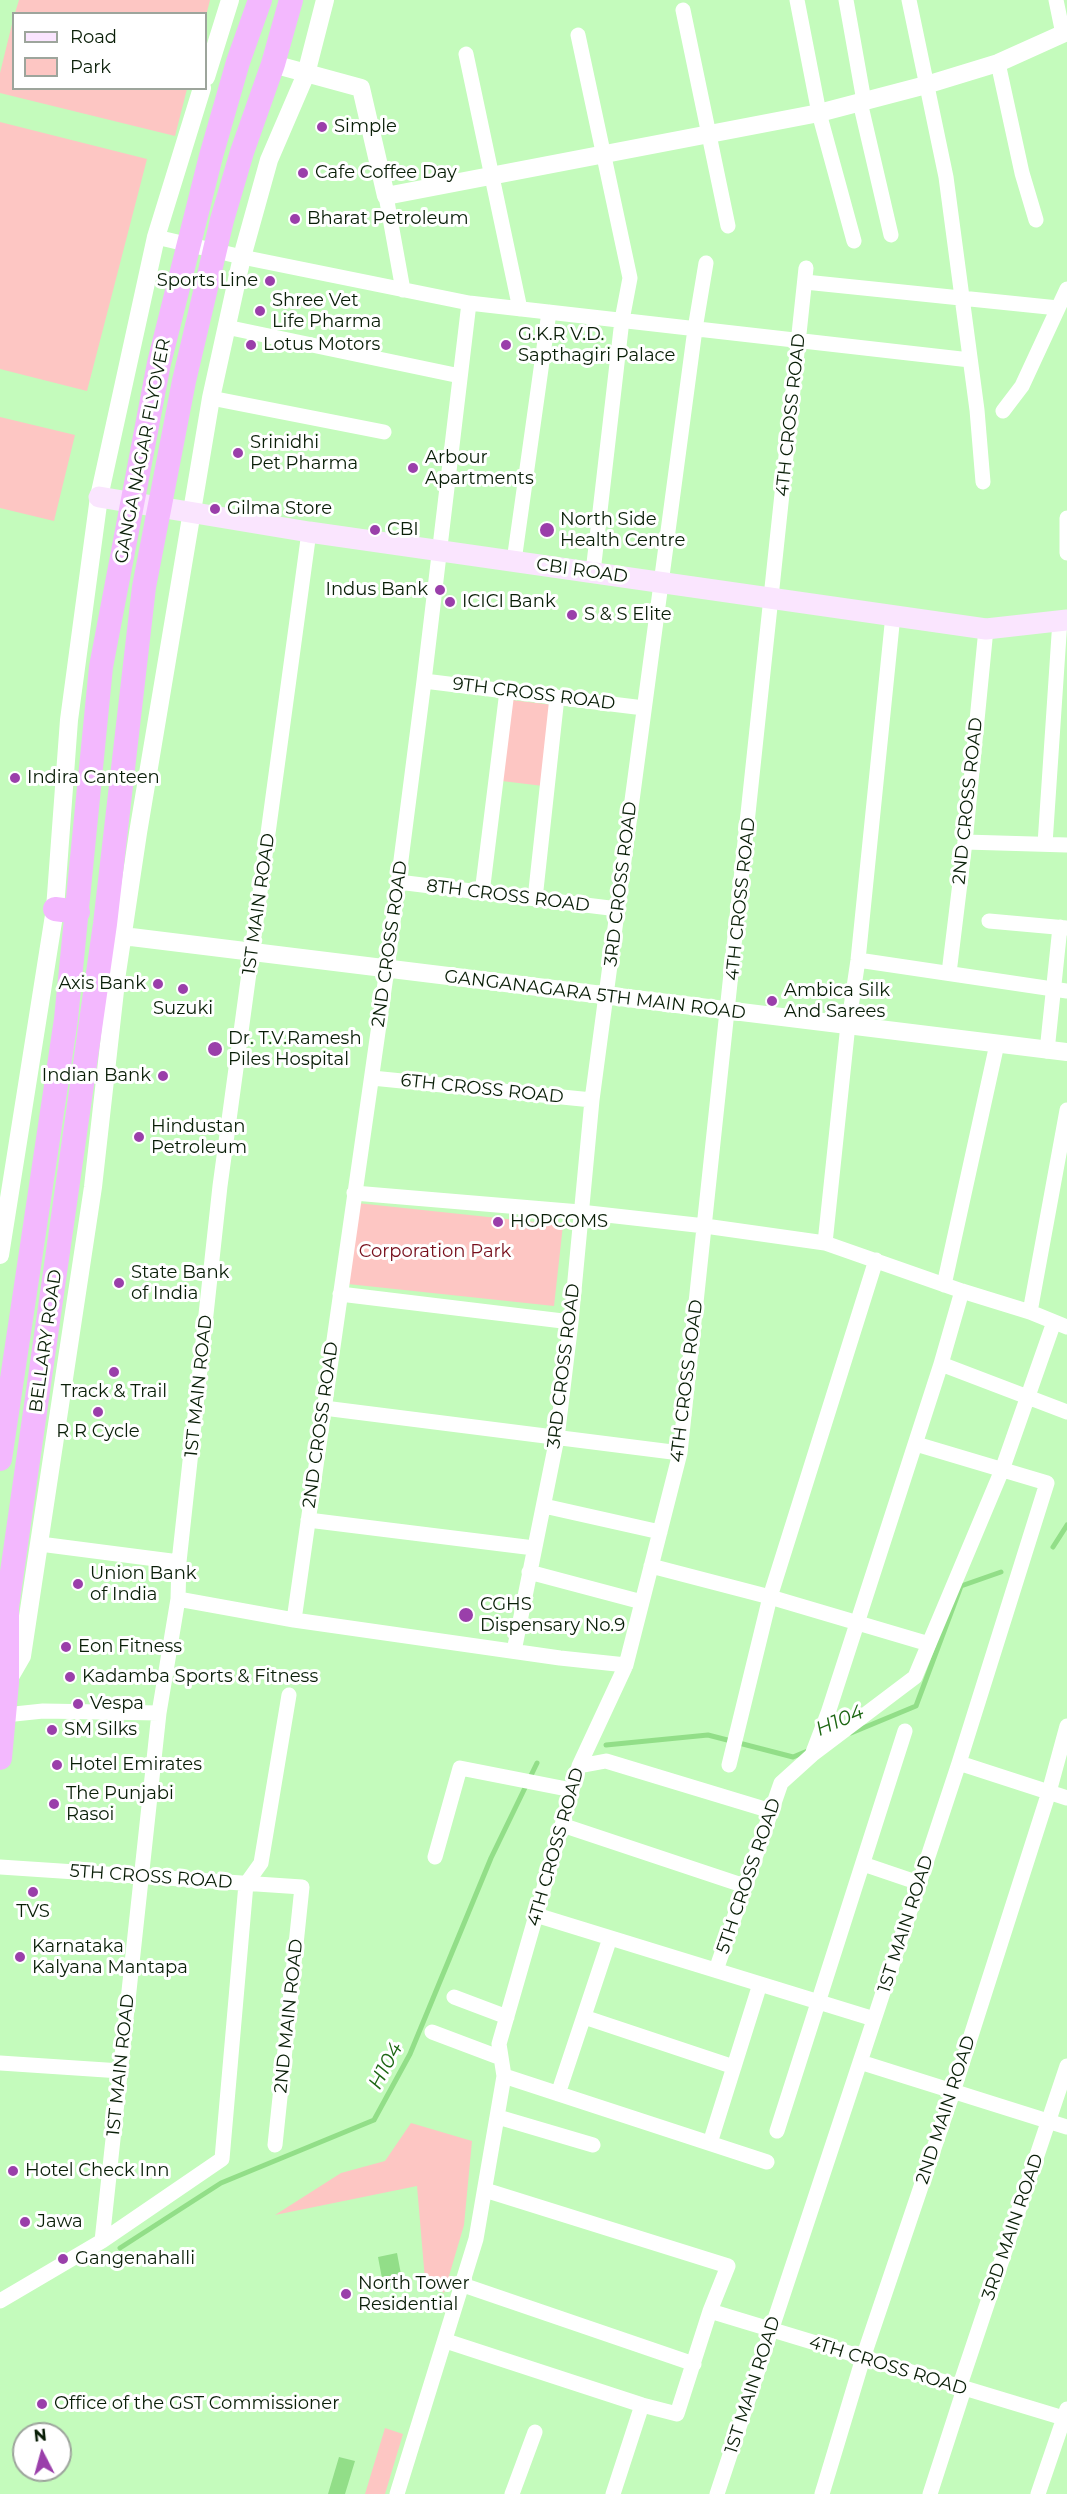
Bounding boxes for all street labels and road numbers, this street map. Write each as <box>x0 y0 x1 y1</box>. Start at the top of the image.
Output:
street label: 4TH CROSS ROAD <box>772 332 810 498</box>
street label: GANGA NAGAR FLYOVER <box>111 337 175 565</box>
street label: CBI ROAD <box>535 554 629 588</box>
street label: 9TH CROSS ROAD <box>451 673 617 715</box>
street label: 2ND CROSS ROAD <box>948 716 988 886</box>
street label: 3RD CROSS ROAD <box>600 800 642 968</box>
street label: 4TH CROSS ROAD <box>722 816 760 982</box>
street label: 1ST MAIN ROAD <box>238 832 280 976</box>
street label: 2ND CROSS ROAD <box>368 859 412 1029</box>
street label: 8TH CROSS ROAD <box>425 875 591 917</box>
street label: GANGANAGARA 5TH MAIN ROAD <box>443 966 747 1024</box>
street label: 6TH CROSS ROAD <box>399 1070 565 1108</box>
street label: BELLARY ROAD <box>25 1268 67 1414</box>
street label: 3RD CROSS ROAD <box>543 1282 585 1450</box>
street label: 4TH CROSS ROAD <box>666 1298 708 1464</box>
street label: 1ST MAIN ROAD <box>181 1314 217 1458</box>
street label: 2ND CROSS ROAD <box>299 1340 343 1510</box>
street label: 4TH CROSS ROAD <box>523 1765 589 1929</box>
street label: 5TH CROSS ROAD <box>712 1795 786 1957</box>
street label: 1ST MAIN ROAD <box>874 1853 938 1995</box>
street label: 5TH CROSS ROAD <box>69 1861 233 1893</box>
street label: 2ND MAIN ROAD <box>270 1938 308 2094</box>
street label: 1ST MAIN ROAD <box>103 1993 139 2137</box>
street label: 2ND MAIN ROAD <box>912 2033 980 2187</box>
street label: 3RD MAIN ROAD <box>978 2151 1048 2303</box>
street label: 1ST MAIN ROAD <box>721 2314 785 2456</box>
street label: 4TH CROSS ROAD <box>806 2332 970 2400</box>

